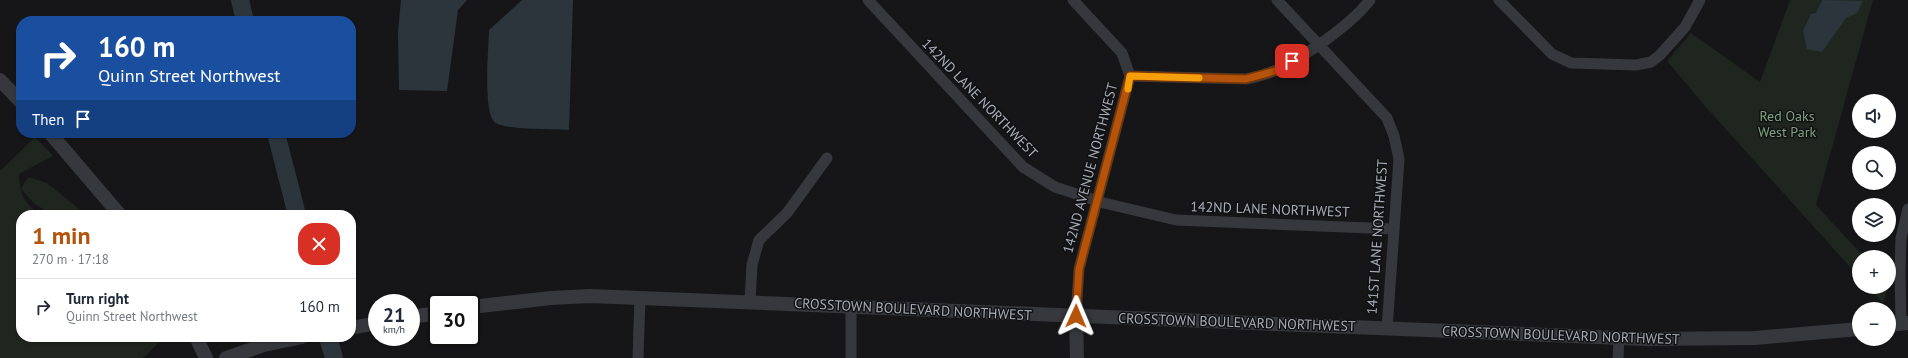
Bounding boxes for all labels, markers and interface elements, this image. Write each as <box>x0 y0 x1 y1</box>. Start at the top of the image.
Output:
text: 160 m <box>98 28 175 65</box>
icon: right <box>32 32 84 84</box>
street label: 142ND LANE NORTHWEST <box>918 34 1042 162</box>
pin <box>1275 44 1309 78</box>
icon: arrive <box>1281 50 1303 72</box>
text: Quinn Street Northwest <box>98 64 280 87</box>
street label: 142ND AVENUE NORTHWEST <box>1059 81 1121 255</box>
map controls <box>1852 94 1896 346</box>
button: sound <box>1852 94 1896 138</box>
park label: Red Oaks West Park <box>1758 107 1816 141</box>
icon: arrive <box>72 108 94 130</box>
text: Then <box>32 110 64 129</box>
button: search <box>1852 146 1896 190</box>
street label: 141ST LANE NORTHWEST <box>1363 159 1391 315</box>
street label: 142ND LANE NORTHWEST <box>1190 197 1350 221</box>
button: layers <box>1852 198 1896 242</box>
text: 1 min <box>32 220 91 251</box>
button: close <box>298 223 340 265</box>
button: + <box>1852 250 1896 294</box>
text: 270 m · 17:18 <box>32 251 109 268</box>
text: Turn right <box>66 289 129 308</box>
speed limit sign: 30 <box>428 294 480 346</box>
street label: CROSSTOWN BOULEVARD NORTHWEST <box>794 294 1032 324</box>
position arrow <box>1055 295 1097 337</box>
icon: right <box>32 296 54 318</box>
text: 160 m <box>299 297 340 316</box>
text: 21 <box>383 302 405 328</box>
button: − <box>1852 302 1896 346</box>
text: Quinn Street Northwest <box>66 308 198 325</box>
street label: CROSSTOWN BOULEVARD NORTHWEST <box>1118 309 1356 335</box>
street label: CROSSTOWN BOULEVARD NORTHWEST <box>1442 322 1680 348</box>
text: km/h <box>383 323 405 336</box>

